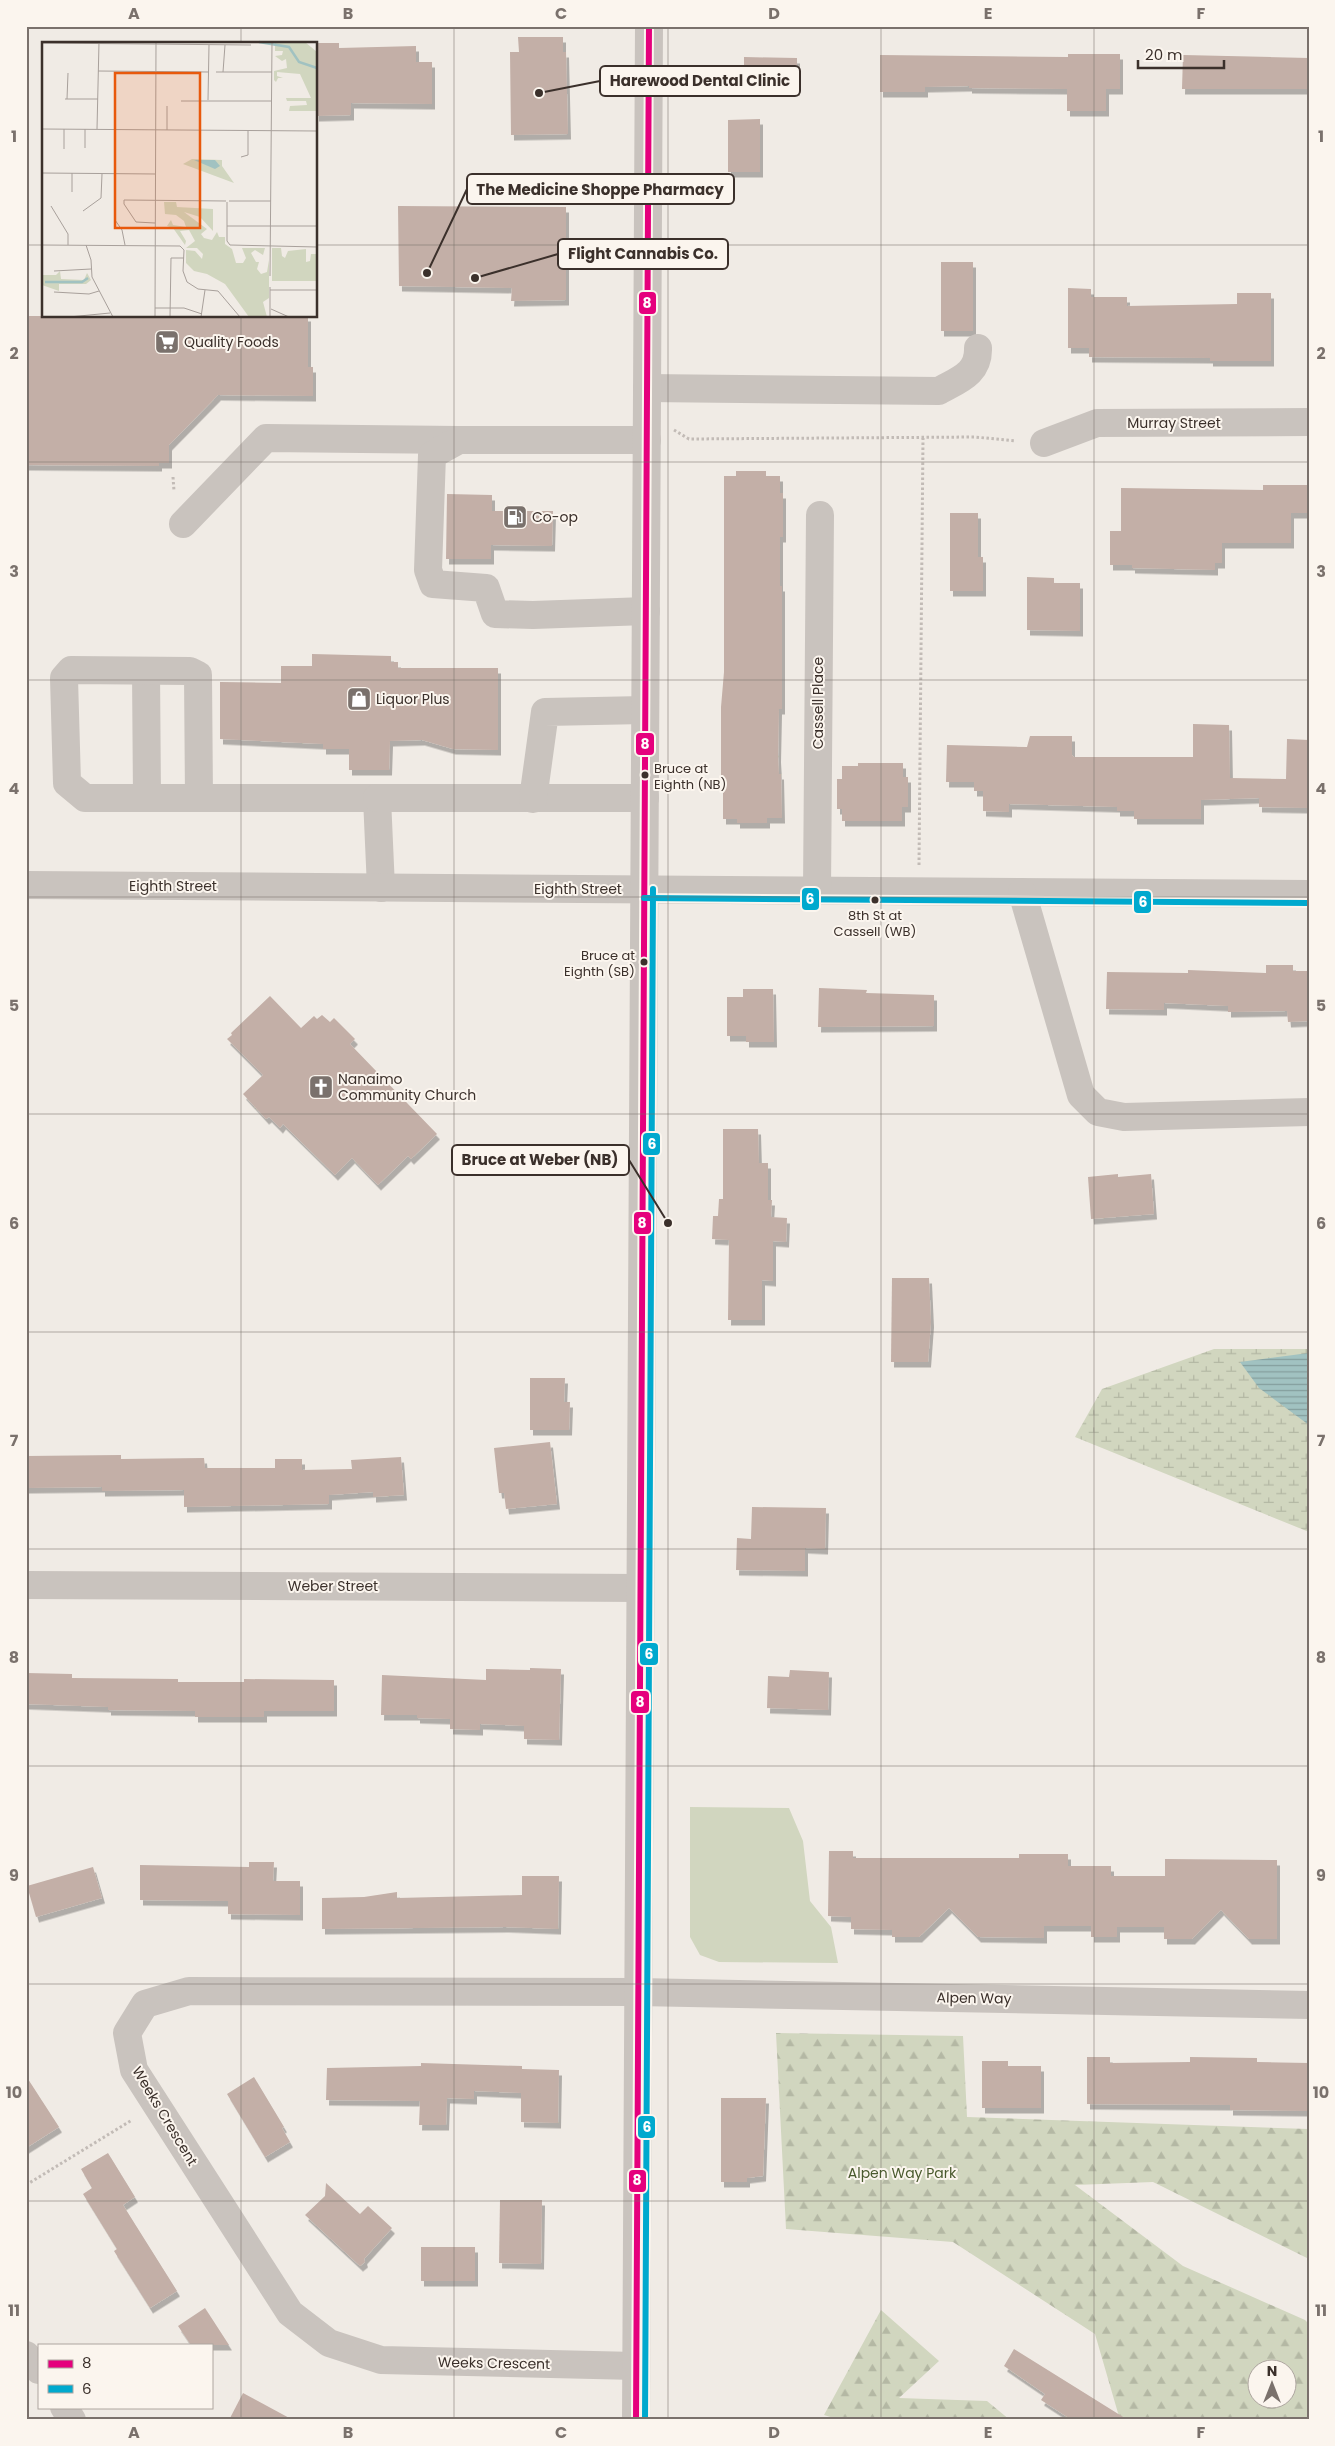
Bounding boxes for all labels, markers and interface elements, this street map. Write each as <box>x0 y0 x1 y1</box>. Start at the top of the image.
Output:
text: A <box>128 2 140 25</box>
text: B <box>343 2 353 25</box>
text: C <box>555 2 567 25</box>
text: D <box>768 2 780 25</box>
text: E <box>984 2 992 25</box>
text: F <box>1197 2 1206 25</box>
scale bar <box>1138 38 1224 70</box>
inset map <box>42 42 318 318</box>
text: 20 m <box>1145 44 1183 65</box>
callout: Harewood Dental Clinic <box>600 66 800 96</box>
text: Harewood Dental Clinic <box>610 70 790 91</box>
text: 1 <box>11 125 17 148</box>
text: 1 <box>1318 125 1324 148</box>
callout: The Medicine Shoppe Pharmacy <box>467 174 734 204</box>
text: The Medicine Shoppe Pharmacy <box>476 179 724 200</box>
callout: Flight Cannabis Co. <box>558 239 728 269</box>
text: Flight Cannabis Co. <box>568 243 718 264</box>
line badge: 8 <box>638 291 657 315</box>
text: 8 <box>642 293 652 313</box>
supermarket icon: Quality Foods <box>154 329 180 355</box>
place label: Quality Foods <box>184 332 279 352</box>
text: 2 <box>9 342 19 365</box>
text: 2 <box>1316 342 1326 365</box>
street label: Murray Street <box>1127 413 1221 433</box>
fuel station icon: Co-op <box>502 504 528 530</box>
place label: Co-op <box>532 507 578 527</box>
text: 3 <box>9 560 19 583</box>
text: 3 <box>1316 560 1326 583</box>
street label: Cassell Place <box>808 656 828 749</box>
shop icon: Liquor Plus <box>346 686 372 712</box>
place label: Liquor Plus <box>376 689 450 709</box>
line badge: 8 <box>635 732 655 756</box>
text: 8 <box>640 734 650 754</box>
place label: Bruce at Eighth (NB) <box>654 759 726 794</box>
marker: Bruce at Eighth (NB) <box>640 770 650 780</box>
text: 4 <box>9 777 20 800</box>
text: 4 <box>1316 777 1327 800</box>
street label: Eighth Street <box>129 876 217 896</box>
street label: Eighth Street <box>534 879 622 899</box>
line badge: 6 <box>801 887 820 911</box>
text: 6 <box>806 889 815 909</box>
line badge: 6 <box>1133 890 1152 914</box>
text: 6 <box>1139 892 1148 912</box>
marker: 8th St at Cassell (WB) <box>870 895 880 905</box>
place label: 8th St at Cassell (WB) <box>834 906 916 941</box>
place label: Bruce at Eighth (SB) <box>564 946 635 981</box>
marker: Bruce at Eighth (SB) <box>639 957 649 967</box>
text: 5 <box>9 994 19 1017</box>
text: 5 <box>1316 994 1326 1017</box>
place label: Nanaimo Community Church <box>338 1069 476 1105</box>
church icon: Nanaimo Community Church <box>308 1074 334 1100</box>
line badge: 6 <box>642 1132 661 1156</box>
text: 6 <box>648 1134 657 1154</box>
callout: Bruce at Weber (NB) <box>452 1145 629 1175</box>
text: Bruce at Weber (NB) <box>462 1149 618 1170</box>
line badge: 8 <box>633 1211 652 1235</box>
text: 6 <box>9 1212 19 1235</box>
text: 6 <box>1316 1212 1326 1235</box>
text: 8 <box>637 1213 647 1233</box>
text: 7 <box>10 1429 19 1452</box>
text: 7 <box>1317 1429 1326 1452</box>
street label: Weber Street <box>288 1576 378 1596</box>
line badge: 6 <box>639 1642 659 1666</box>
text: 6 <box>645 1644 654 1664</box>
text: 8 <box>9 1646 19 1669</box>
text: 8 <box>1316 1646 1326 1669</box>
line badge: 8 <box>630 1690 650 1714</box>
text: 8 <box>635 1692 645 1712</box>
text: 9 <box>9 1864 19 1887</box>
text: 9 <box>1316 1864 1326 1887</box>
street label: Alpen Way <box>936 1987 1012 2009</box>
street label: Weeks Crescent <box>127 2063 203 2169</box>
text: 10 <box>6 2081 22 2104</box>
text: 10 <box>1313 2081 1329 2104</box>
line badge: 6 <box>637 2115 656 2139</box>
text: 6 <box>643 2117 652 2137</box>
park label: Alpen Way Park <box>848 2163 957 2183</box>
line badge: 8 <box>628 2169 647 2193</box>
text: 8 <box>632 2170 642 2190</box>
text: 11 <box>8 2299 20 2322</box>
text: 11 <box>1315 2299 1327 2322</box>
legend <box>38 2344 212 2408</box>
text: 8 <box>82 2352 91 2373</box>
street label: Weeks Crescent <box>438 2352 550 2374</box>
north arrow <box>1248 2358 1298 2408</box>
text: N <box>1267 2361 1277 2381</box>
text: 6 <box>82 2378 92 2399</box>
text: A <box>128 2421 140 2444</box>
text: B <box>343 2421 353 2444</box>
text: C <box>555 2421 567 2444</box>
text: D <box>768 2421 780 2444</box>
text: E <box>984 2421 992 2444</box>
text: F <box>1197 2421 1206 2444</box>

